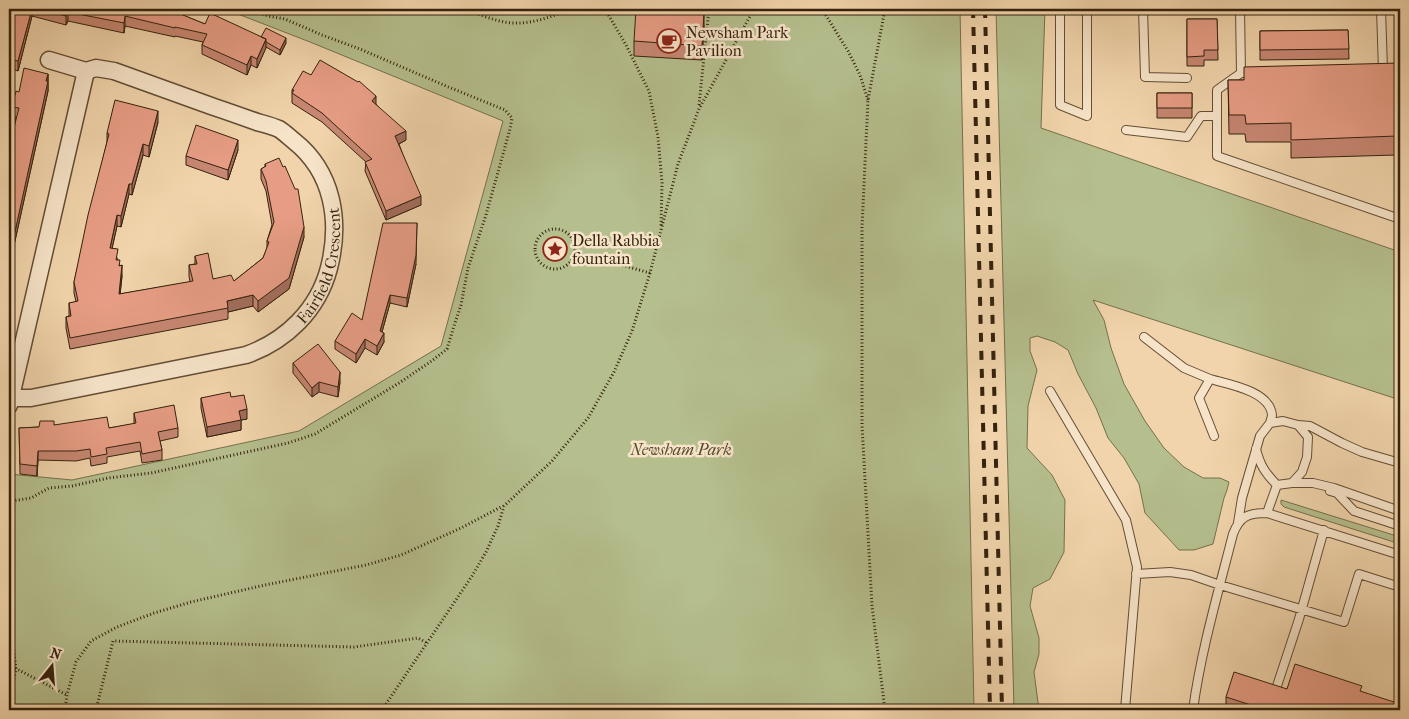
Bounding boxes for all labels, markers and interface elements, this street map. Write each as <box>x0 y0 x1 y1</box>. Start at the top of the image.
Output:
place label: Newsham Park Pavilion <box>686 23 789 60</box>
cafe icon: Newsham Park Pavilion <box>656 28 682 54</box>
street label: Fairfield Crescent <box>292 206 344 327</box>
place label: Della Rabbia fountain <box>572 231 660 268</box>
place icon: Della Rabbia fountain <box>542 236 568 262</box>
park label: Newsham Park <box>629 440 732 459</box>
north arrow <box>28 642 78 692</box>
text: N <box>48 644 64 664</box>

